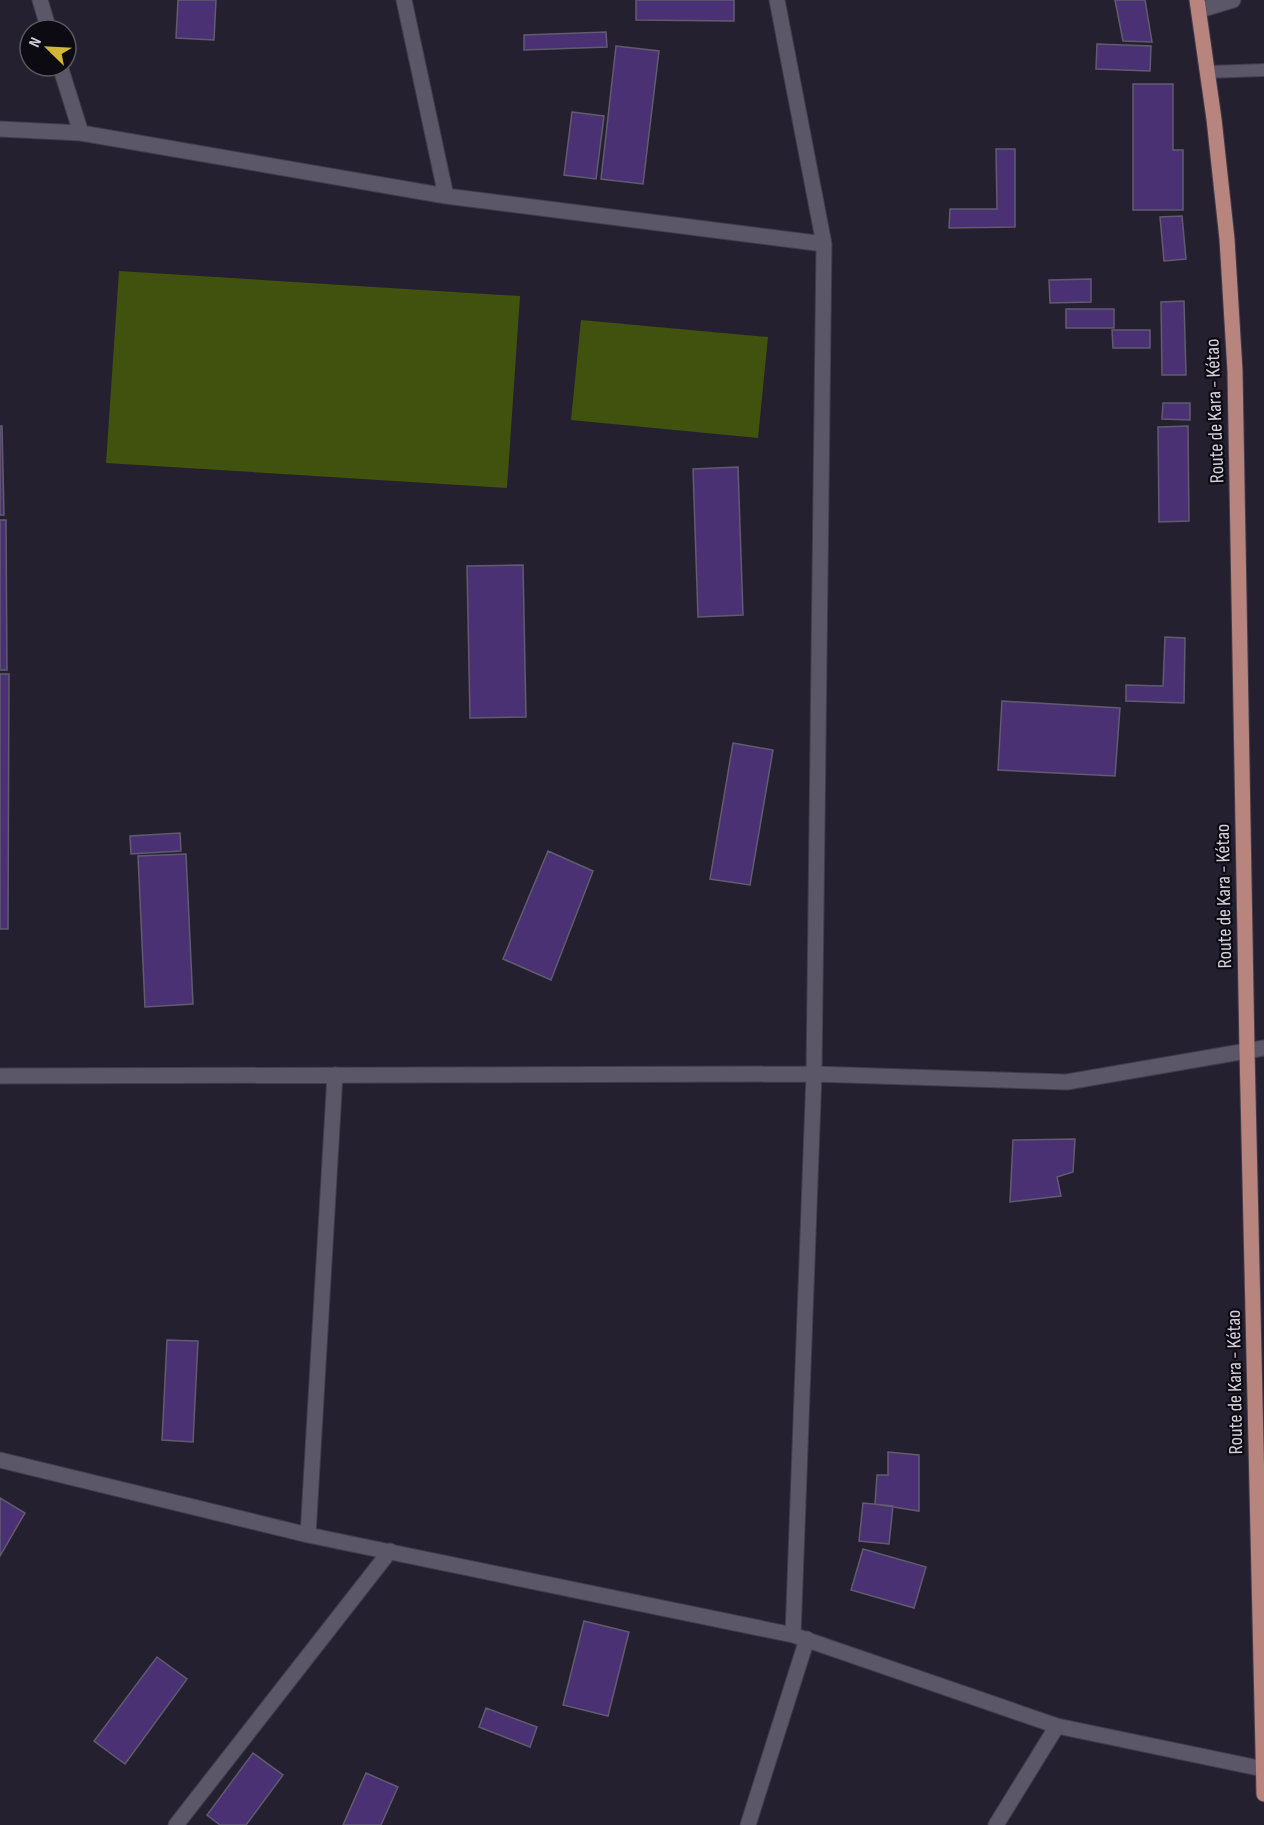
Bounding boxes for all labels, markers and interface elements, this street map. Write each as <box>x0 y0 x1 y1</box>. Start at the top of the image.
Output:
north arrow <box>18 18 78 78</box>
text: N <box>25 35 46 50</box>
street label: Route de Kara - Kétao <box>1200 338 1230 484</box>
street label: Route de Kara - Kétao <box>1211 824 1237 968</box>
street label: Route de Kara - Kétao <box>1222 1310 1248 1454</box>

